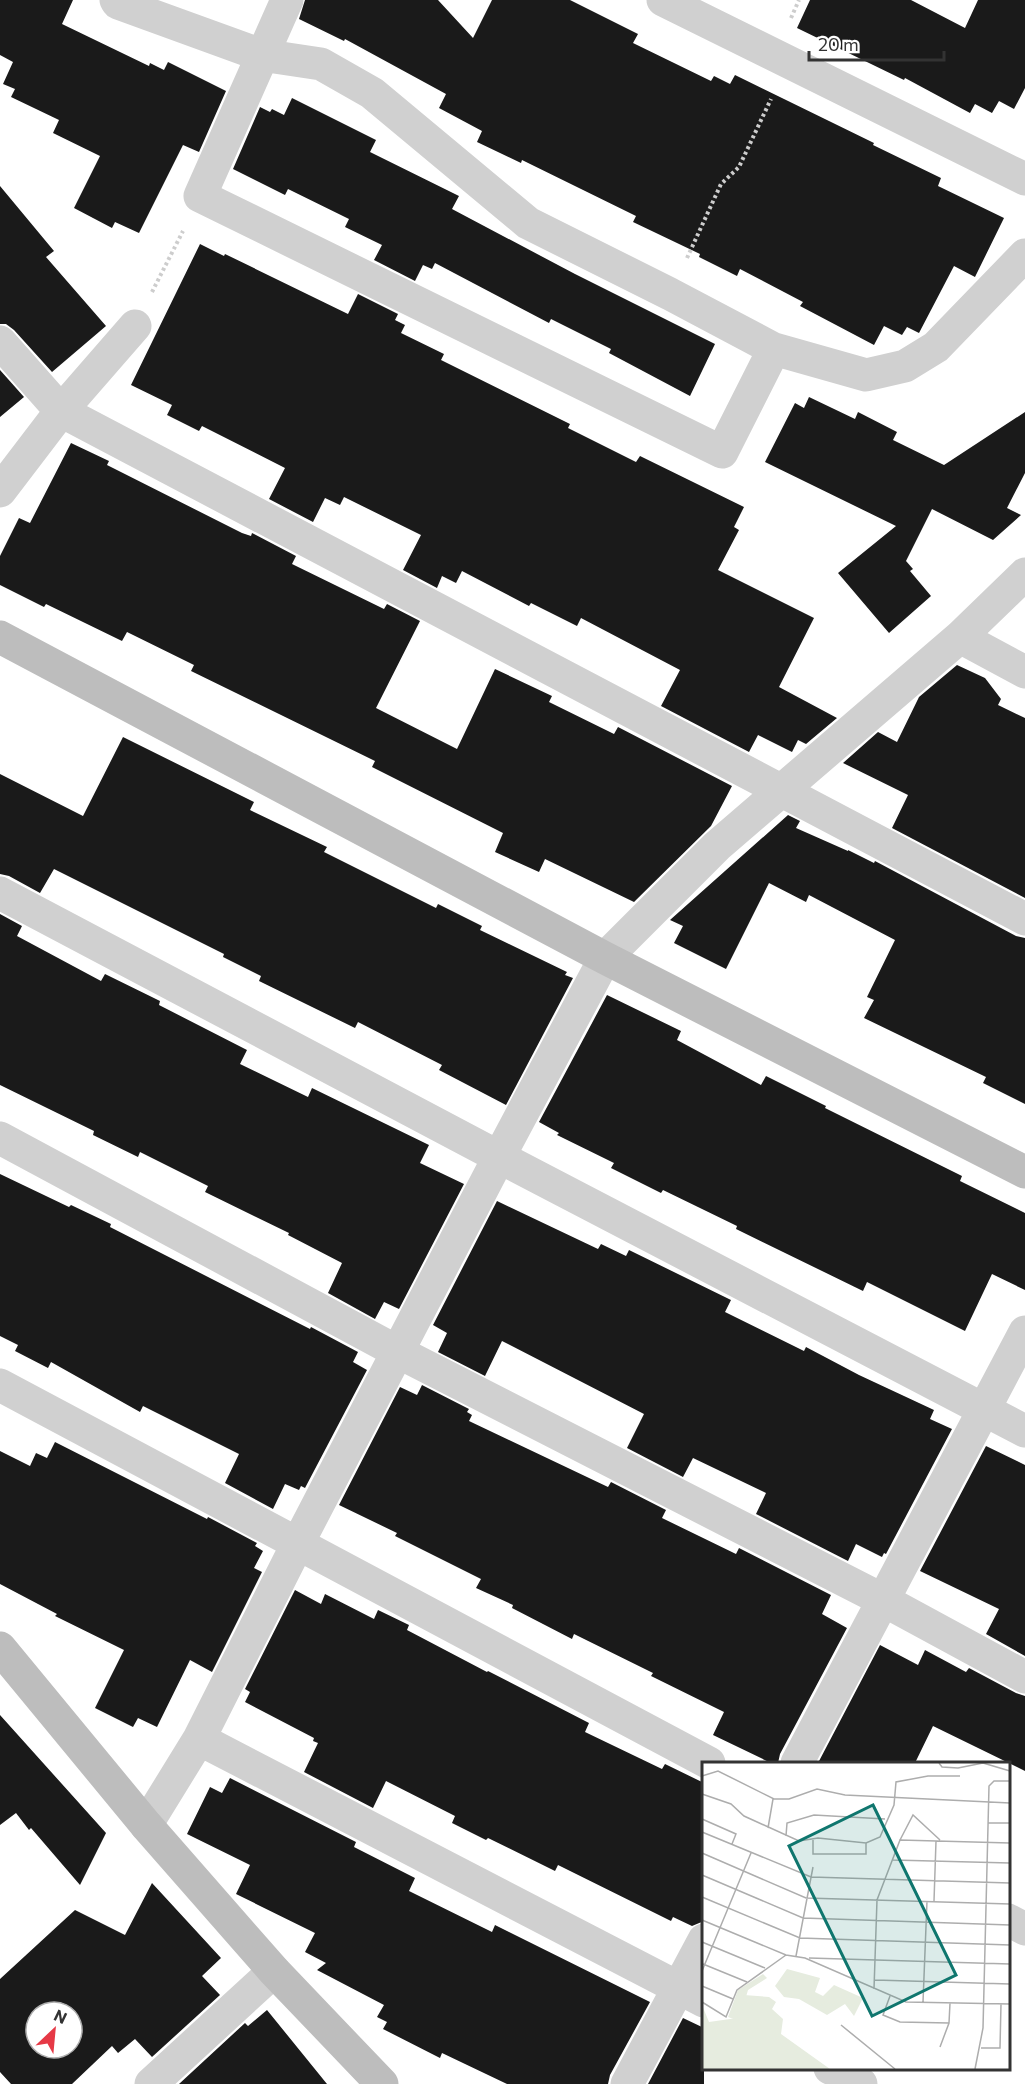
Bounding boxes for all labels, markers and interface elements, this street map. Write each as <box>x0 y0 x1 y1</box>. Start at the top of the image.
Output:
scale bar <box>809 24 944 62</box>
text: 20 m <box>818 33 859 55</box>
inset map <box>702 1762 1010 2069</box>
north arrow <box>24 2000 84 2060</box>
text: N <box>51 2005 70 2027</box>

